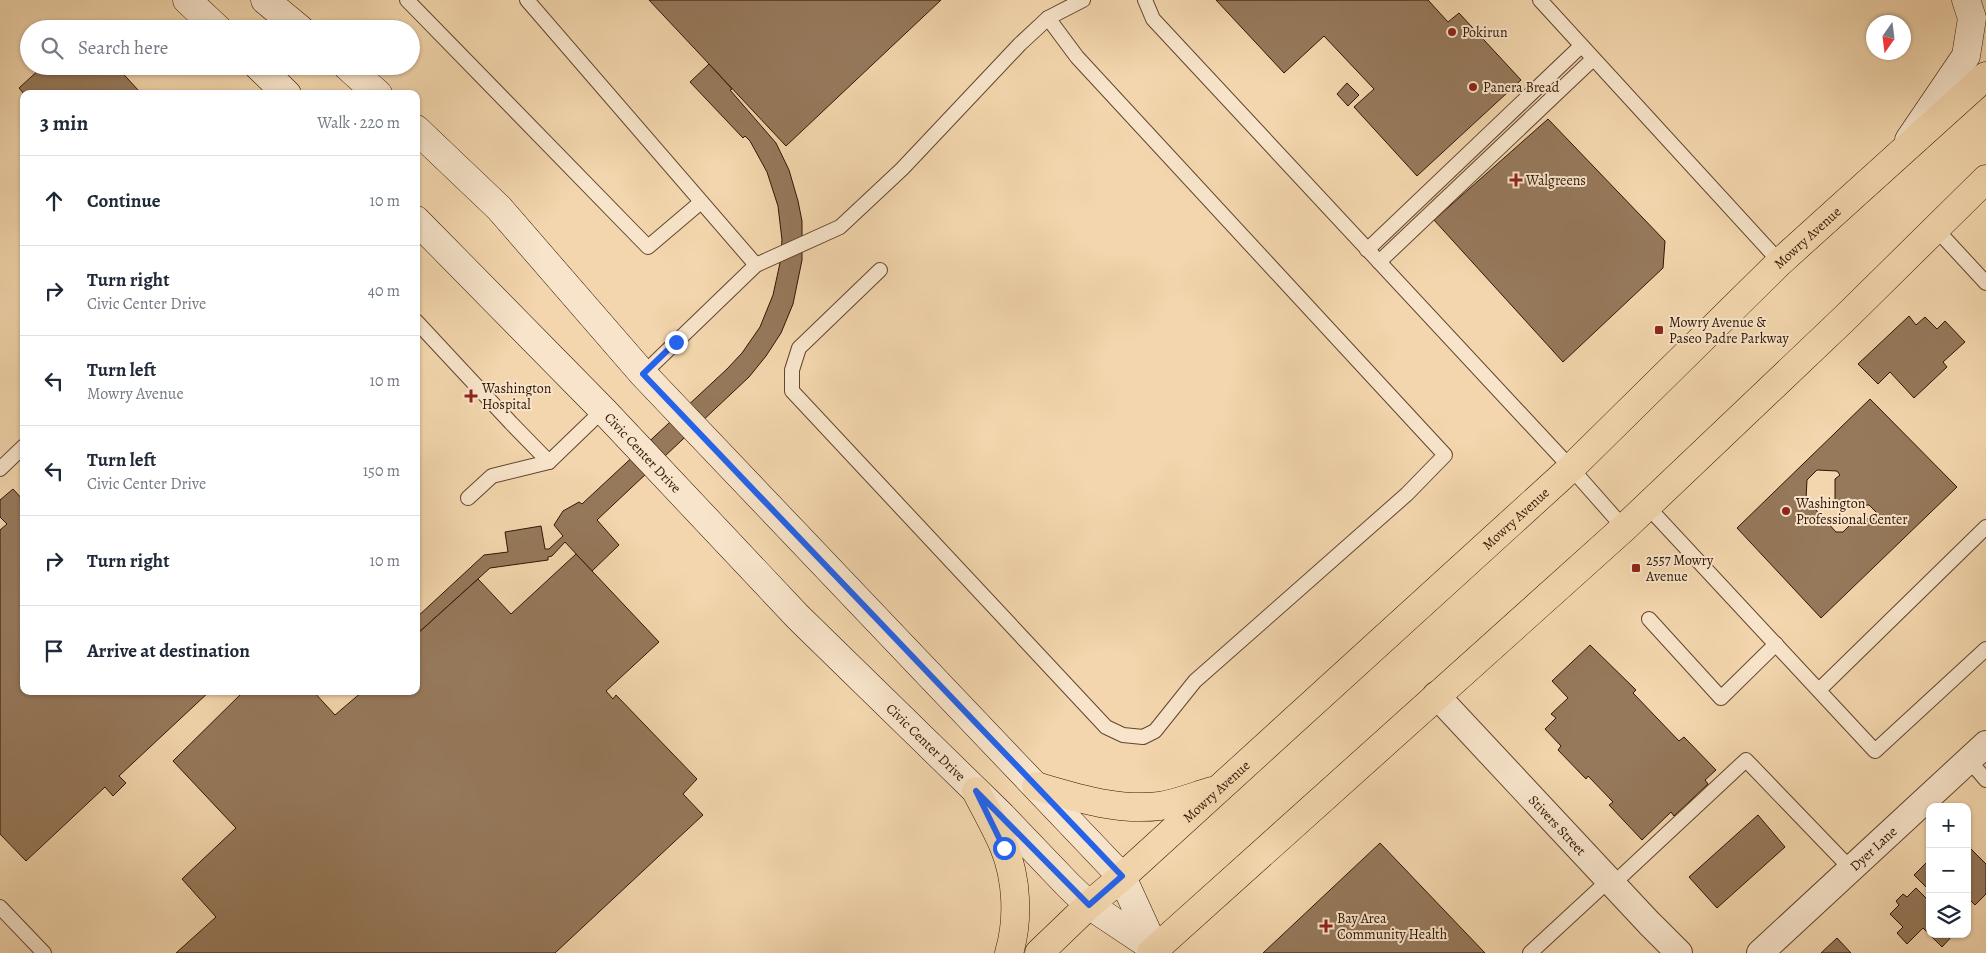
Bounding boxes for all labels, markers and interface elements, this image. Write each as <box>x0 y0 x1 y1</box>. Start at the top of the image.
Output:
north arrow <box>1866 15 1911 60</box>
search box <box>20 20 420 75</box>
place label: Pokirun <box>1462 23 1508 42</box>
marker: Pokirun <box>1446 26 1458 38</box>
icon: search <box>38 34 66 62</box>
text: Search here <box>78 35 168 61</box>
place label: Panera Bread <box>1483 78 1560 97</box>
marker: Panera Bread <box>1467 81 1479 93</box>
text: 3 min <box>40 109 88 137</box>
text: Walk · 220 m <box>317 112 400 134</box>
place label: Walgreens <box>1525 171 1586 190</box>
marker: Walgreens <box>1510 174 1522 186</box>
icon: ahead <box>40 187 68 215</box>
text: Continue <box>87 188 161 214</box>
text: 10 m <box>370 190 400 212</box>
street label: Mowry Avenue <box>1770 202 1845 273</box>
text: Turn right <box>87 267 169 293</box>
icon: right <box>40 277 68 305</box>
text: 40 m <box>368 280 400 302</box>
text: Civic Center Drive <box>87 293 206 315</box>
place label: Mowry Avenue & Paseo Padre Parkway <box>1669 313 1790 348</box>
marker: Mowry Avenue & Paseo Padre Parkway <box>1653 324 1665 336</box>
route end <box>665 331 688 354</box>
text: Turn left <box>87 357 156 383</box>
icon: left <box>40 367 68 395</box>
text: 10 m <box>370 370 400 392</box>
place label: Washington Hospital <box>481 379 552 414</box>
text: Mowry Avenue <box>87 383 184 405</box>
marker: Washington Hospital <box>464 389 478 403</box>
street label: Civic Center Drive <box>600 408 685 497</box>
text: Turn left <box>87 447 156 473</box>
icon: left <box>40 457 68 485</box>
text: 150 m <box>363 460 400 482</box>
text: Civic Center Drive <box>87 473 206 495</box>
street label: Mowry Avenue <box>1478 483 1554 554</box>
place label: Washington Professional Center <box>1795 494 1908 529</box>
marker: Washington Professional Center <box>1780 505 1792 517</box>
icon: right <box>40 547 68 575</box>
text: Turn right <box>87 548 169 574</box>
text: 10 m <box>370 550 400 572</box>
place label: 2557 Mowry Avenue <box>1645 551 1714 586</box>
marker: 2557 Mowry Avenue <box>1630 562 1642 574</box>
icon: arrive <box>40 637 68 665</box>
text: Arrive at destination <box>87 638 250 664</box>
street label: Civic Center Drive <box>882 699 970 786</box>
street label: Mowry Avenue <box>1179 756 1254 827</box>
street label: Stivers Street <box>1524 791 1590 860</box>
map controls <box>1926 803 1971 938</box>
button: + <box>1926 803 1971 848</box>
street label: Dyer Lane <box>1846 822 1901 875</box>
route start <box>993 837 1016 860</box>
button: − <box>1926 848 1971 893</box>
button: layers <box>1926 893 1971 938</box>
place label: Bay Area Community Health <box>1337 909 1448 944</box>
marker: Bay Area Community Health <box>1319 919 1333 933</box>

